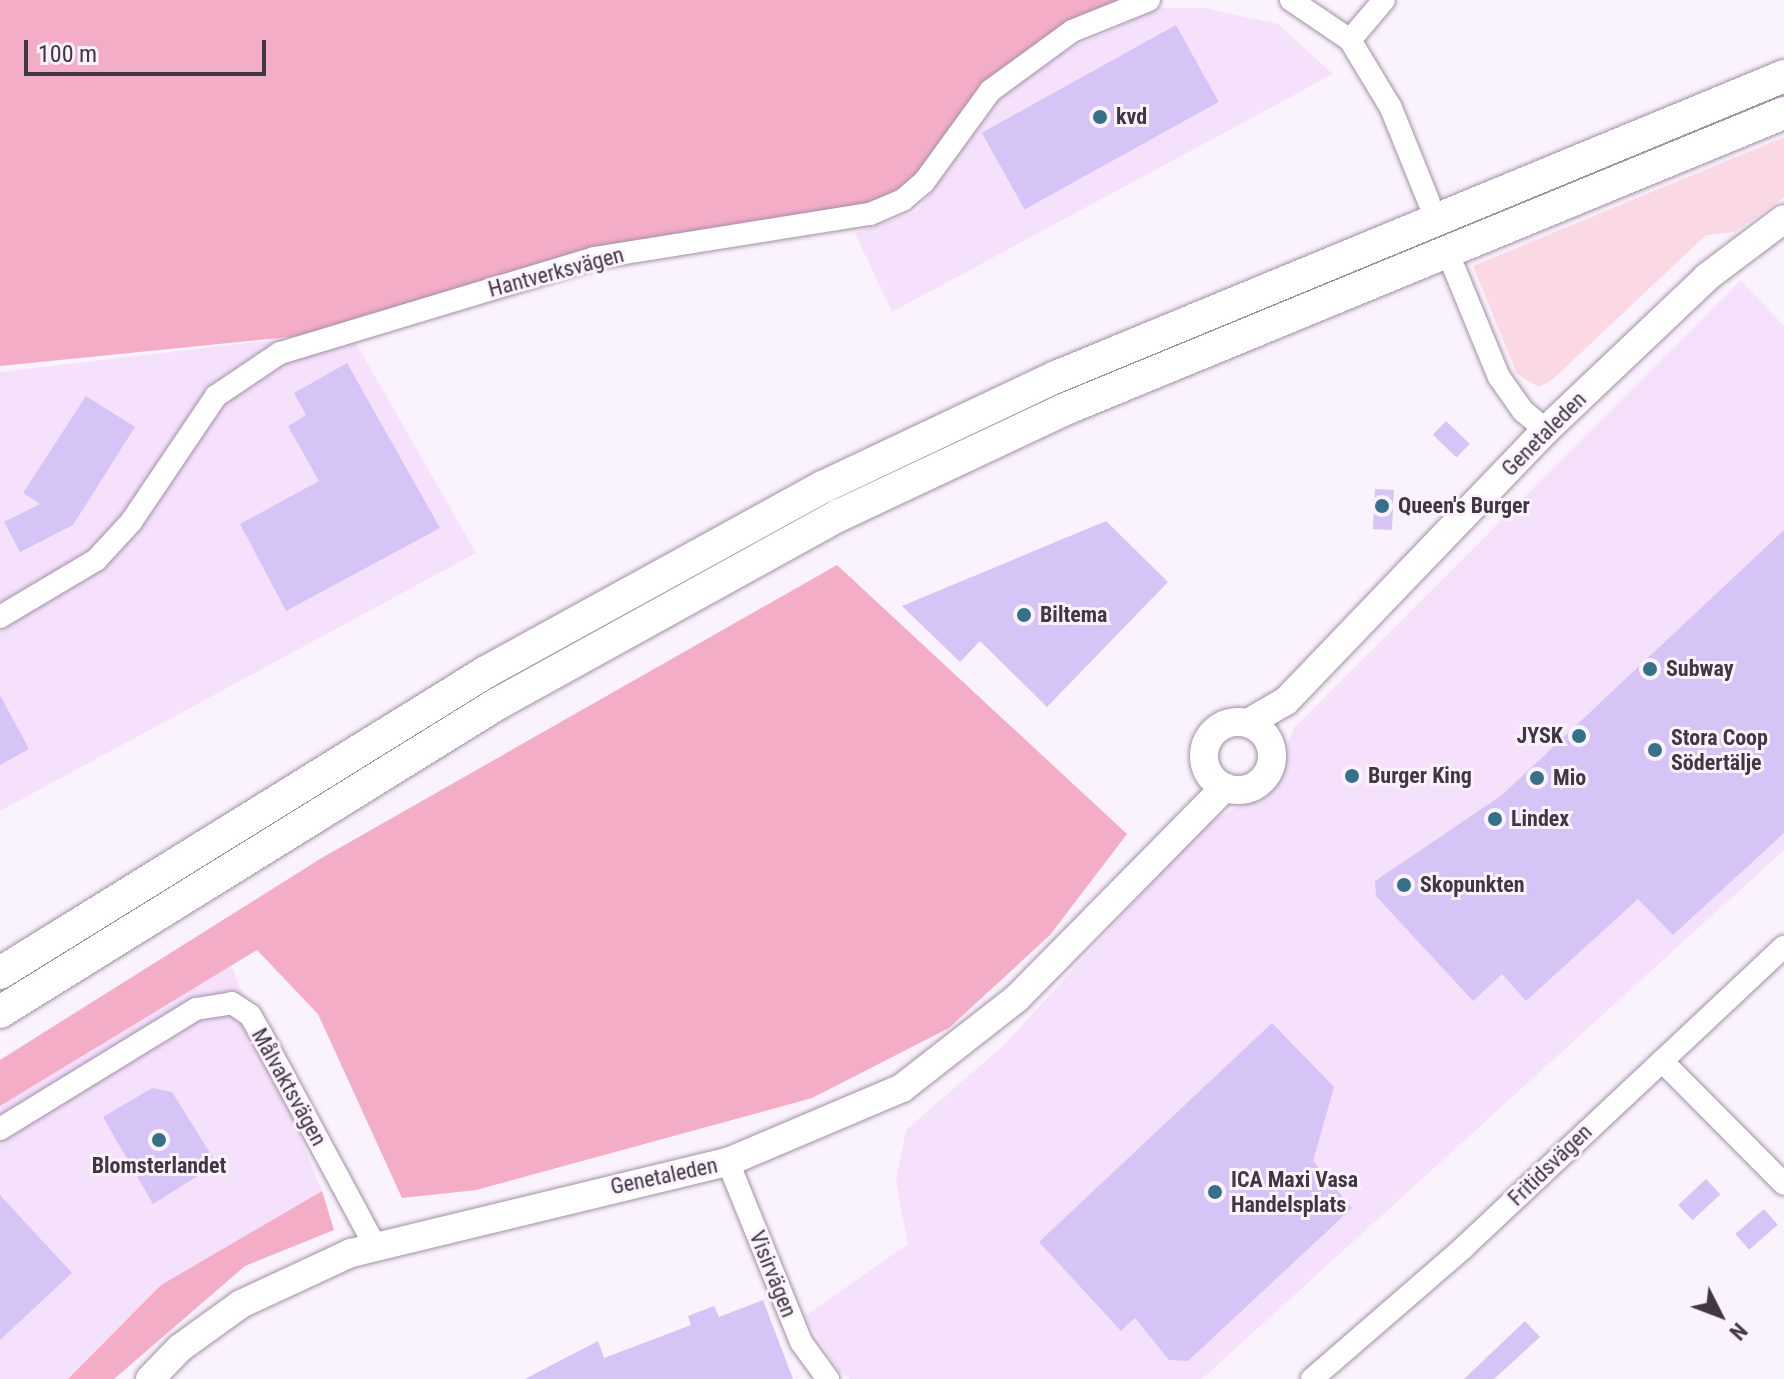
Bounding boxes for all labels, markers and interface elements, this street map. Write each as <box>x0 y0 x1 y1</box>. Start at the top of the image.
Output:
scale bar <box>28 24 270 74</box>
text: 100 m <box>38 40 97 68</box>
place label: kvd <box>1116 104 1147 130</box>
marker: kvd <box>1091 108 1109 126</box>
street label: Hantverksvägen <box>485 241 627 303</box>
street label: Genetaleden <box>1496 386 1592 482</box>
place label: Queen's Burger <box>1398 493 1530 519</box>
marker: Queen's Burger <box>1373 497 1391 515</box>
place label: Biltema <box>1040 602 1107 628</box>
marker: Biltema <box>1015 606 1033 624</box>
place label: Subway <box>1666 656 1734 682</box>
marker: Subway <box>1641 660 1659 678</box>
place label: JYSK <box>1516 723 1563 749</box>
place label: Stora Coop Södertälje <box>1671 724 1768 776</box>
marker: JYSK <box>1570 727 1588 745</box>
marker: Stora Coop Södertälje <box>1646 741 1664 759</box>
place label: Burger King <box>1368 763 1472 789</box>
place label: Mio <box>1553 765 1586 791</box>
marker: Burger King <box>1343 767 1361 785</box>
marker: Mio <box>1528 769 1546 787</box>
place label: Lindex <box>1511 806 1569 832</box>
marker: Lindex <box>1486 810 1504 828</box>
place label: Skopunkten <box>1420 872 1524 898</box>
marker: Skopunkten <box>1395 876 1413 894</box>
street label: Målvaktsvägen <box>246 1024 332 1150</box>
street label: Fritidsvägen <box>1503 1119 1597 1211</box>
marker: Blomsterlandet <box>150 1131 168 1149</box>
street label: Genetaleden <box>608 1152 720 1200</box>
place label: Blomsterlandet <box>92 1153 226 1179</box>
place label: ICA Maxi Vasa Handelsplats <box>1231 1166 1358 1218</box>
marker: ICA Maxi Vasa Handelsplats <box>1206 1183 1224 1201</box>
street label: Visirvägen <box>744 1227 802 1321</box>
north arrow <box>1680 1275 1760 1355</box>
text: N <box>1724 1318 1752 1345</box>

